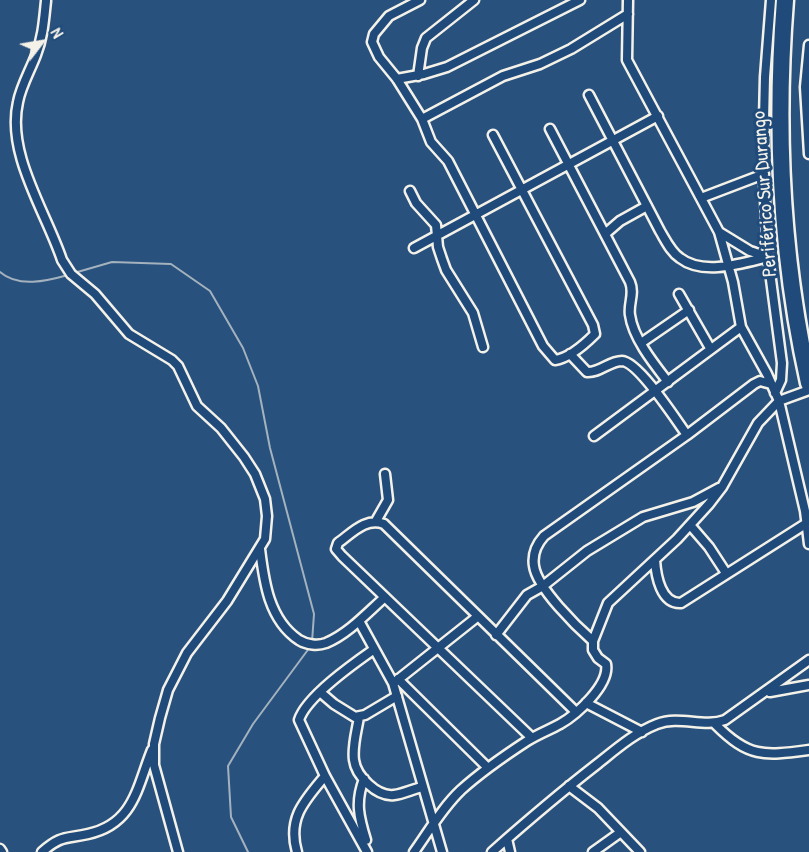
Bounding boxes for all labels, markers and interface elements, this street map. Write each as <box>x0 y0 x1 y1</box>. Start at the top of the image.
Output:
north arrow <box>12 12 72 72</box>
text: N <box>46 23 69 42</box>
street label: Periférico Sur Durango <box>747 110 783 278</box>

